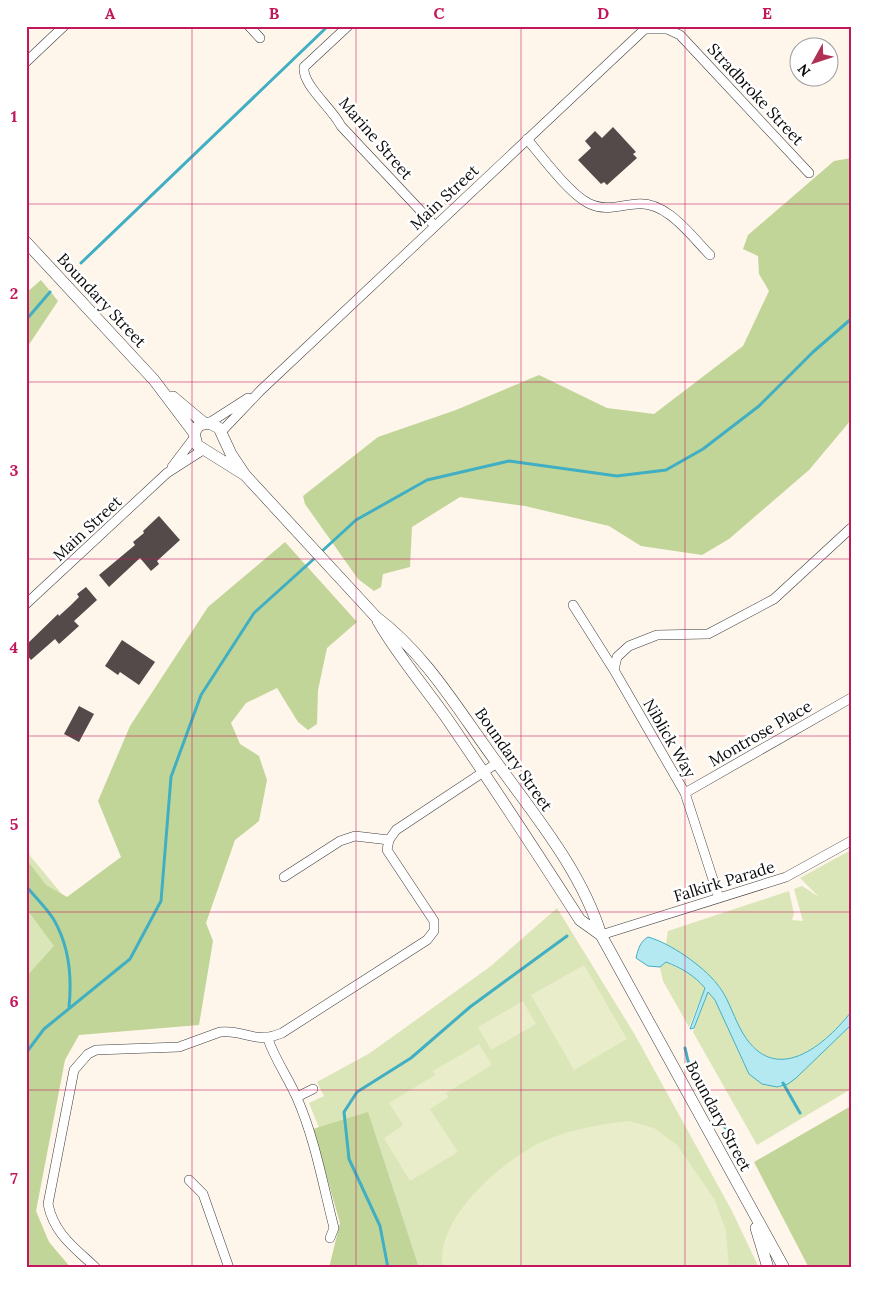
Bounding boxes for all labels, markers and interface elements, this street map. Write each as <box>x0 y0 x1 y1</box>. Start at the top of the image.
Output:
text: A <box>105 3 116 23</box>
text: B <box>269 3 280 23</box>
text: C <box>433 3 445 23</box>
text: D <box>597 3 609 23</box>
text: E <box>762 3 772 23</box>
north arrow <box>790 38 840 88</box>
street label: Stradbroke Street <box>704 39 809 150</box>
text: N <box>794 60 814 80</box>
street label: Marine Street <box>335 93 418 184</box>
text: 1 <box>11 106 17 126</box>
street label: Main Street <box>405 160 483 234</box>
street label: Boundary Street <box>53 249 151 352</box>
text: 2 <box>10 283 18 303</box>
text: 3 <box>10 460 19 480</box>
street label: Main Street <box>48 491 126 565</box>
text: 4 <box>10 637 19 657</box>
street label: Niblick Way <box>639 695 701 782</box>
street label: Montrose Place <box>705 695 815 771</box>
street label: Boundary Street <box>471 703 558 815</box>
text: 5 <box>10 814 19 834</box>
street label: Falkirk Parade <box>671 856 777 906</box>
text: 6 <box>9 991 19 1011</box>
street label: Boundary Street <box>682 1058 757 1175</box>
text: 7 <box>10 1168 18 1188</box>

